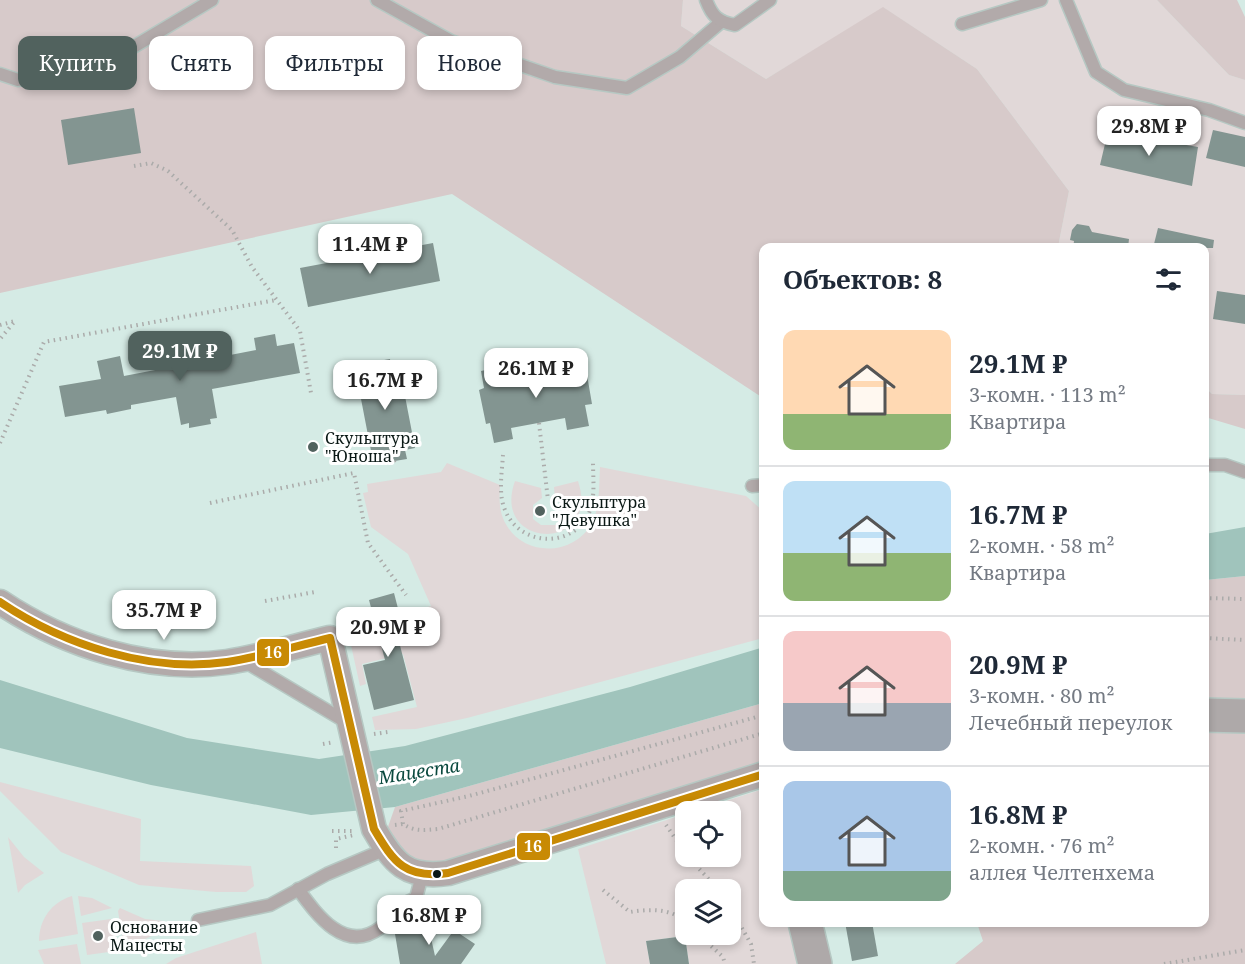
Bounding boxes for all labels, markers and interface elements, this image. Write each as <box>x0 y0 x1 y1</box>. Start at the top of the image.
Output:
chip: Купить <box>18 36 137 90</box>
chip: Снять <box>149 36 253 90</box>
chip: Фильтры <box>265 36 405 90</box>
chip: Новое <box>417 36 522 90</box>
pin: 29.8M ₽ <box>1094 106 1204 157</box>
text: 29.8M ₽ <box>1111 112 1187 139</box>
pin: 11.4M ₽ <box>315 224 425 275</box>
text: 11.4M ₽ <box>332 230 408 257</box>
text: Объектов: 8 <box>783 261 942 297</box>
icon: filters <box>1152 263 1185 296</box>
pin: 29.1M ₽ <box>125 331 235 382</box>
text: 29.1M ₽ <box>142 337 218 364</box>
text: 29.1M ₽ <box>969 345 1068 381</box>
pin: 26.1M ₽ <box>481 348 591 399</box>
text: 26.1M ₽ <box>498 354 574 381</box>
icon: home <box>831 354 903 426</box>
pin: 16.7M ₽ <box>330 360 440 411</box>
text: 16.7M ₽ <box>347 366 423 393</box>
text: 3-комн. · 113 m² <box>969 381 1126 408</box>
text: Квартира <box>969 408 1066 435</box>
place label: Скульптура "Юноша" <box>325 427 419 467</box>
marker: Скульптура "Юноша" <box>306 440 320 454</box>
place label: Скульптура "Девушка" <box>552 491 646 531</box>
text: 16.7M ₽ <box>969 496 1068 532</box>
marker: Скульптура "Девушка" <box>533 504 547 518</box>
icon: home <box>831 505 903 577</box>
text: 2-комн. · 58 m² <box>969 532 1115 559</box>
text: Квартира <box>969 559 1066 586</box>
pin: 35.7M ₽ <box>109 590 219 641</box>
text: 35.7M ₽ <box>126 596 202 623</box>
pin: 20.9M ₽ <box>333 607 443 658</box>
text: 20.9M ₽ <box>350 613 426 640</box>
line badge: 16 <box>256 638 290 667</box>
text: 16 <box>264 641 282 663</box>
text: 20.9M ₽ <box>969 646 1068 682</box>
icon: home <box>831 655 903 727</box>
text: 3-комн. · 80 m² <box>969 682 1115 709</box>
text: Лечебный переулок <box>969 709 1172 736</box>
water label: Мацеста <box>376 753 461 789</box>
text: 16.8M ₽ <box>969 796 1068 832</box>
map controls <box>675 801 741 945</box>
button: locate <box>675 801 741 867</box>
icon: home <box>831 805 903 877</box>
line badge: 16 <box>516 832 551 861</box>
text: 2-комн. · 76 m² <box>969 832 1115 859</box>
text: 16 <box>524 835 542 857</box>
text: аллея Челтенхема <box>969 859 1155 886</box>
unlabelled marker <box>431 868 443 880</box>
button: layers <box>675 879 741 945</box>
pin: 16.8M ₽ <box>374 895 484 946</box>
text: 16.8M ₽ <box>391 901 467 928</box>
place label: Основание Мацесты <box>110 916 198 956</box>
marker: Основание Мацесты <box>91 929 105 943</box>

